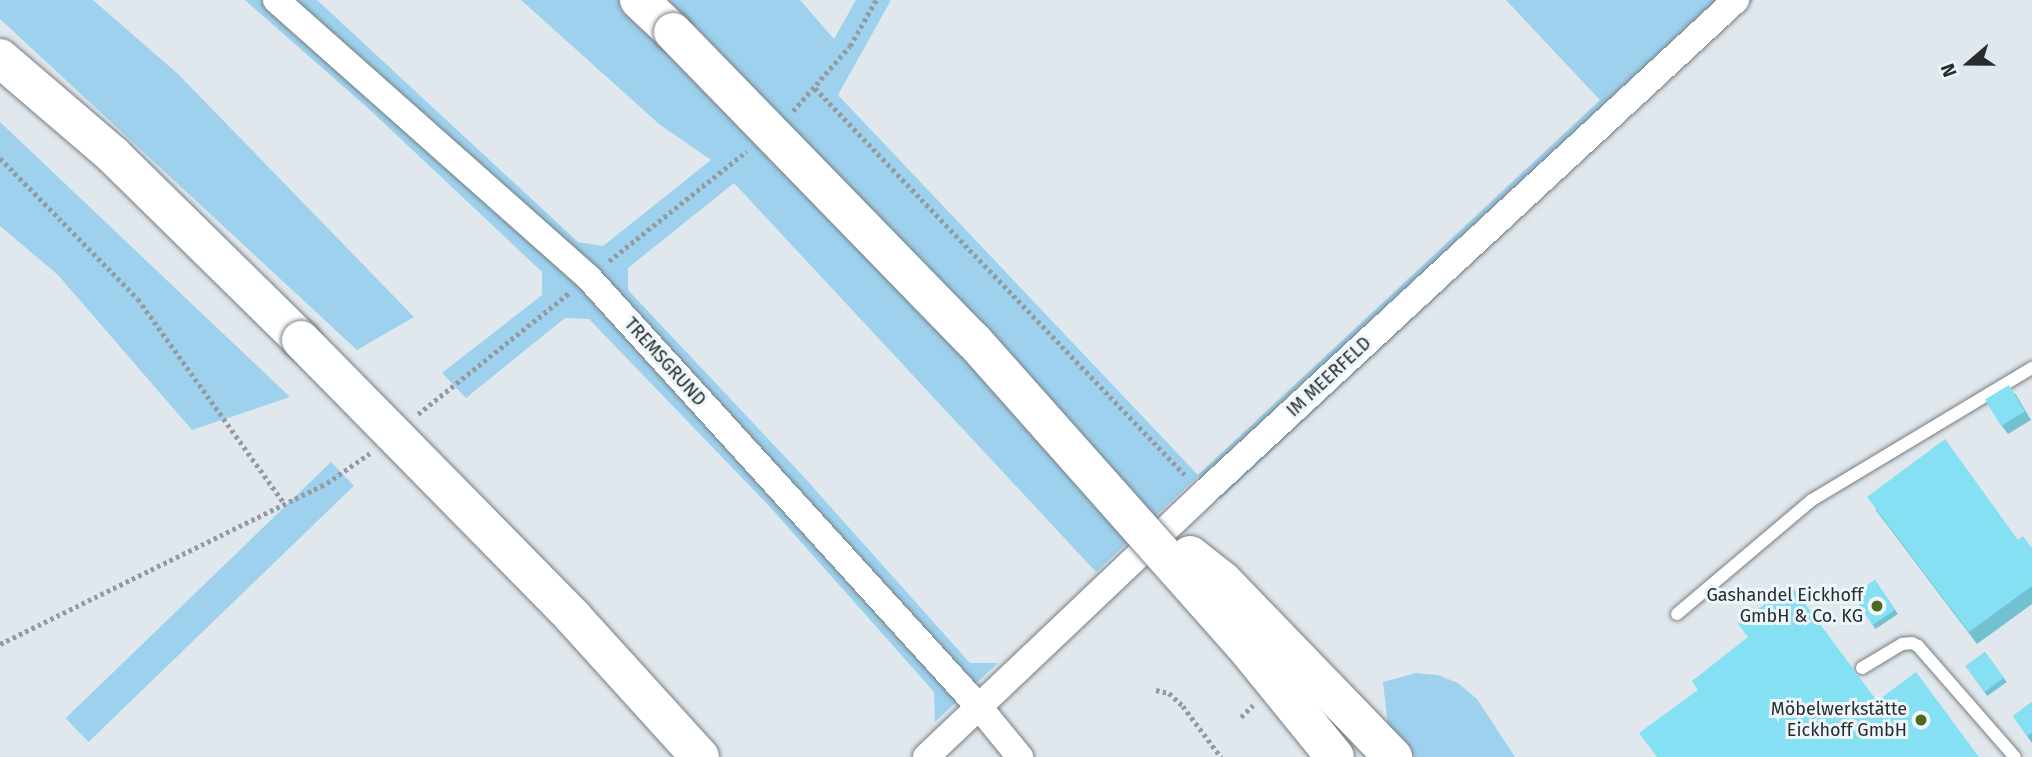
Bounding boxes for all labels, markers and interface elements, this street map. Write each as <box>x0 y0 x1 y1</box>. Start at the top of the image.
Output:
north arrow <box>1934 28 2004 98</box>
text: N <box>1936 61 1962 80</box>
street label: TREMSGRUND <box>620 313 710 411</box>
street label: IM MEERFELD <box>1282 333 1376 421</box>
place label: Gashandel Eickhoff GmbH & Co. KG <box>1706 585 1863 628</box>
marker: Gashandel Eickhoff GmbH & Co. KG <box>1869 598 1885 614</box>
place label: Möbelwerkstätte Eickhoff GmbH <box>1771 699 1907 742</box>
marker: Möbelwerkstätte Eickhoff GmbH <box>1913 712 1929 728</box>

